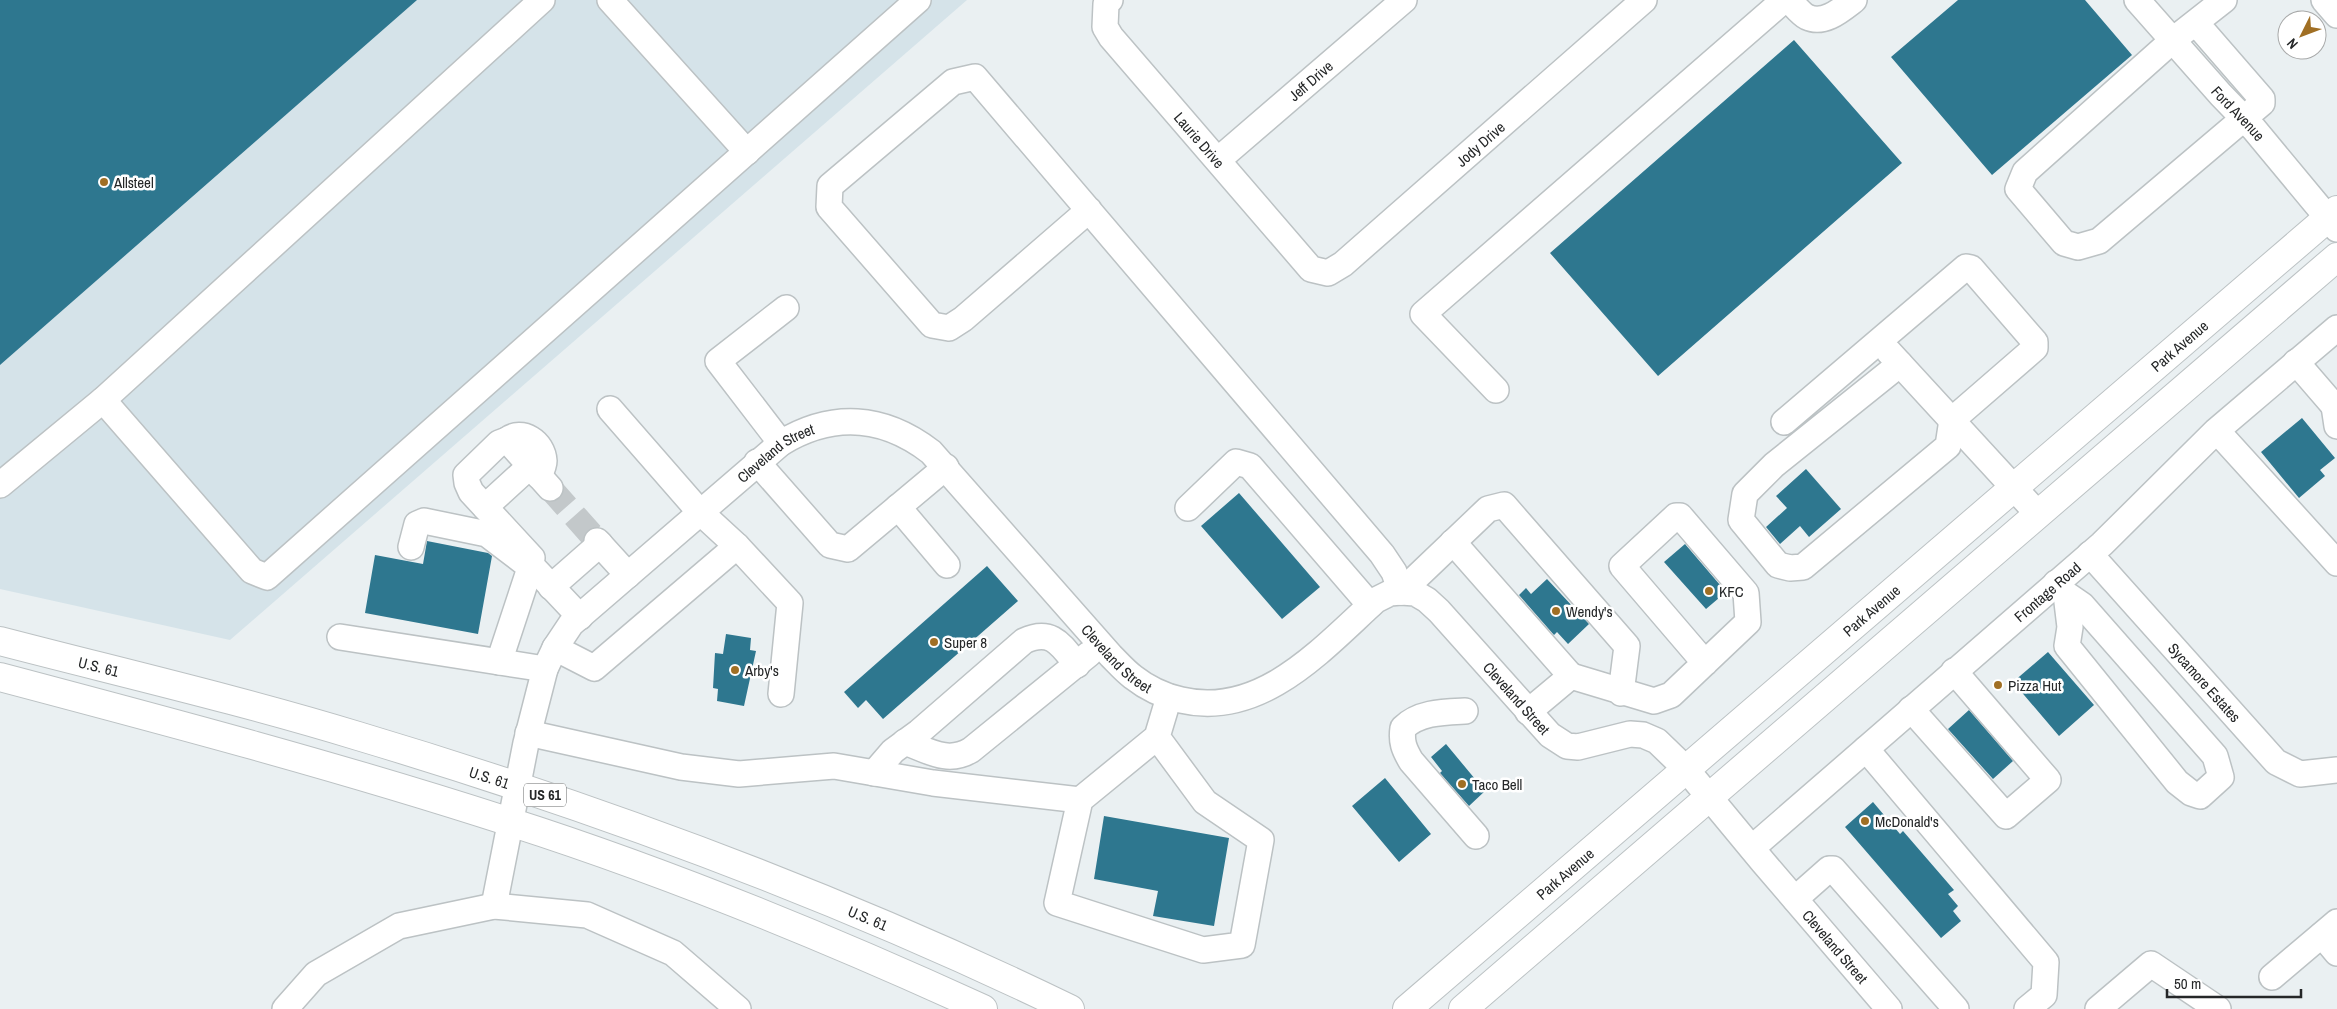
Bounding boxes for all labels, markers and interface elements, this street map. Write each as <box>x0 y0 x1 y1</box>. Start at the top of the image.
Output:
north arrow <box>2277 10 2327 60</box>
text: N <box>2283 35 2302 53</box>
street label: Jeff Drive <box>1284 55 1337 106</box>
street label: Ford Avenue <box>2207 81 2270 145</box>
street label: Laurie Drive <box>1170 107 1230 172</box>
street label: Jody Drive <box>1451 116 1509 171</box>
place label: Allsteel <box>113 172 154 193</box>
marker: Allsteel <box>98 176 110 188</box>
street label: Park Avenue <box>2146 315 2213 376</box>
street label: Cleveland Street <box>732 418 817 487</box>
street label: Frontage Road <box>2009 557 2085 626</box>
street label: Park Avenue <box>1838 579 1905 641</box>
place label: KFC <box>1719 581 1744 602</box>
marker: KFC <box>1703 585 1715 597</box>
place label: Wendy's <box>1566 601 1613 622</box>
marker: Wendy's <box>1550 605 1562 617</box>
street label: Cleveland Street <box>1077 619 1156 698</box>
place label: Super 8 <box>944 632 987 653</box>
marker: Super 8 <box>928 636 940 648</box>
street label: Sycamore Estates <box>2164 638 2246 726</box>
street label: U.S. 61 <box>76 651 121 681</box>
street label: Cleveland Street <box>1479 657 1555 739</box>
place label: Arby's <box>744 660 779 681</box>
marker: Arby's <box>729 664 741 676</box>
place label: Pizza Hut <box>2008 675 2062 696</box>
marker: Pizza Hut <box>1992 679 2004 691</box>
street label: U.S. 61 <box>467 761 512 793</box>
place label: Taco Bell <box>1472 774 1522 795</box>
marker: Taco Bell <box>1456 778 1468 790</box>
road number: US 61 <box>524 784 566 806</box>
place label: McDonald's <box>1875 811 1939 832</box>
marker: McDonald's <box>1859 815 1871 827</box>
street label: Park Avenue <box>1532 843 1598 904</box>
street label: U.S. 61 <box>845 900 891 935</box>
street label: Cleveland Street <box>1798 905 1873 988</box>
scale bar <box>2167 966 2301 998</box>
text: 50 m <box>2174 973 2201 994</box>

